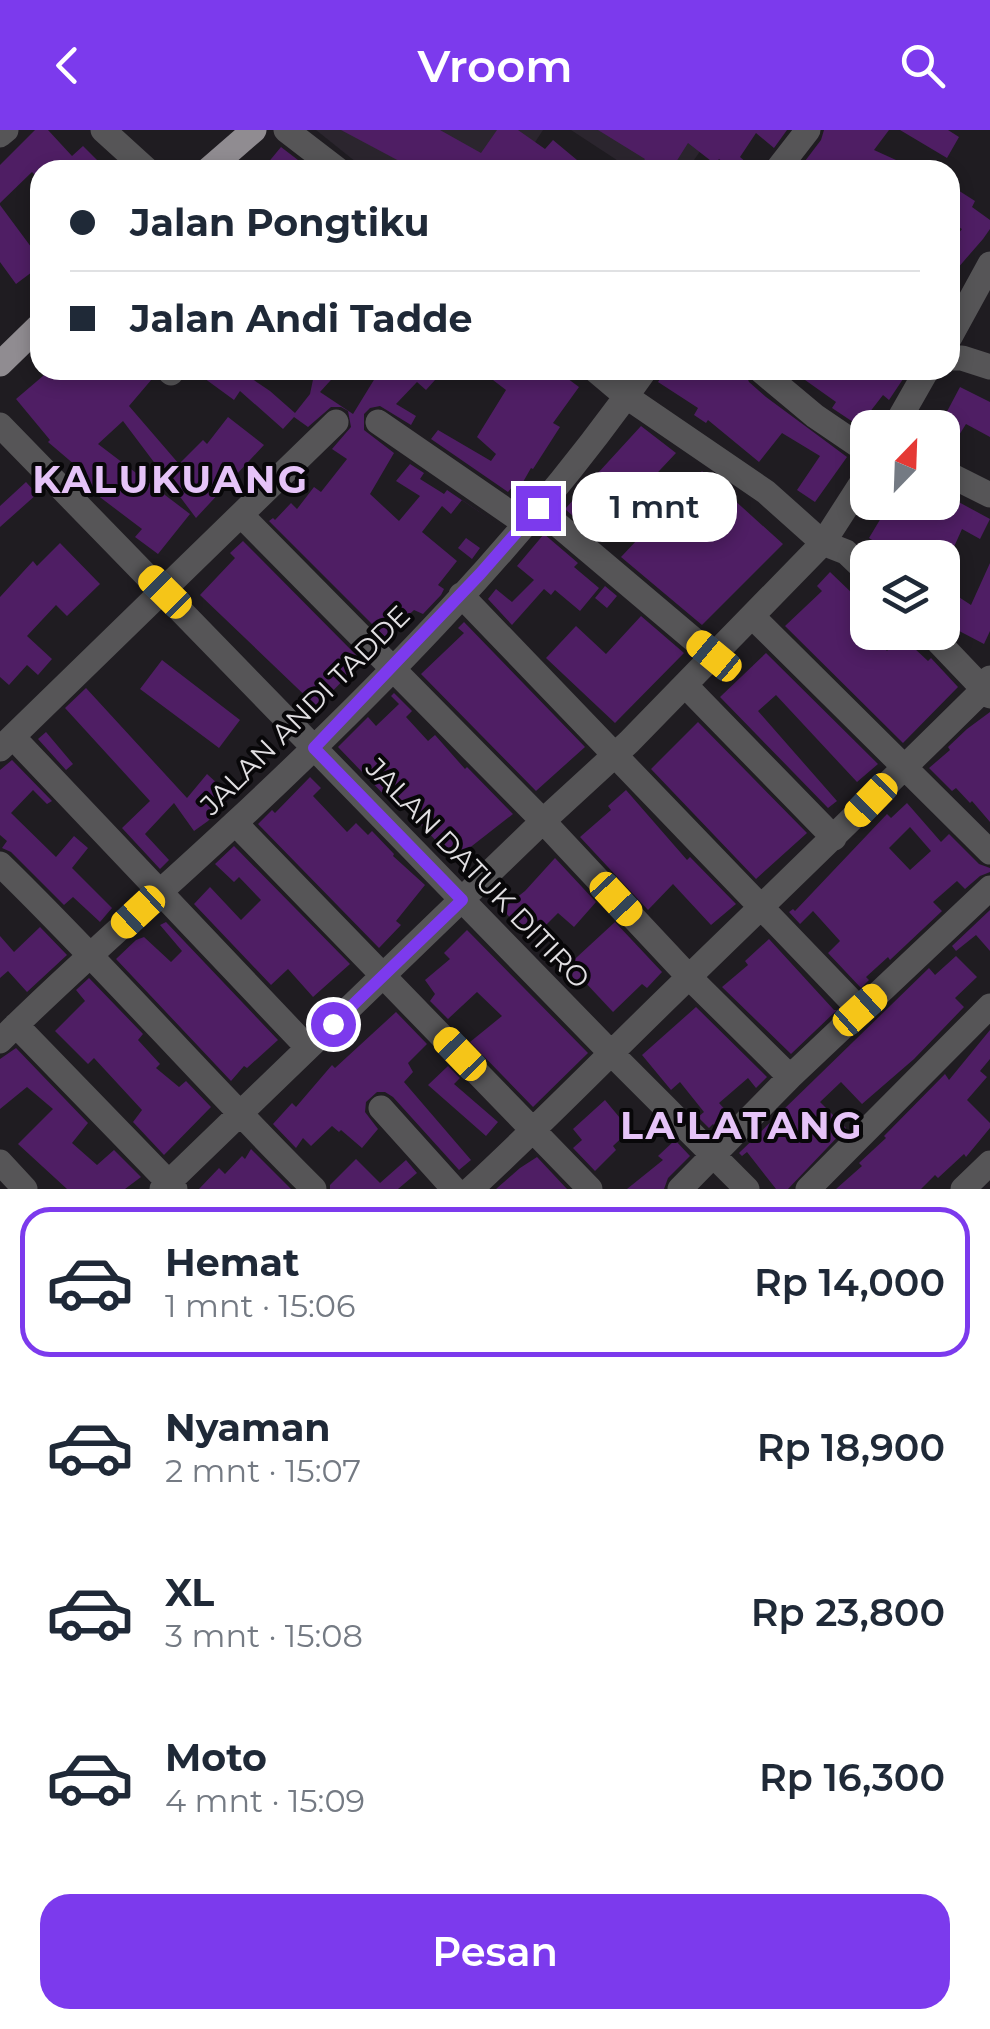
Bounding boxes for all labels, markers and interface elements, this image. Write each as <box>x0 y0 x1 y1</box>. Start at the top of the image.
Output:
icon: back <box>40 38 95 93</box>
text: Vroom <box>417 38 573 93</box>
icon: search <box>895 38 950 93</box>
text: Jalan Pongtiku <box>130 199 430 246</box>
text: Jalan Andi Tadde <box>130 295 473 342</box>
north arrow <box>850 410 960 520</box>
map controls <box>850 410 960 650</box>
district label: KALUKUANG <box>32 456 310 503</box>
callout: 1 mnt <box>573 473 738 543</box>
route end <box>516 486 561 531</box>
text: 1 mnt <box>609 487 700 526</box>
button: layers <box>850 540 960 650</box>
car <box>133 560 197 624</box>
street label: JALAN ANDI TADDE <box>192 598 417 823</box>
car <box>681 625 747 687</box>
street label: JALAN DATUK DITIRO <box>358 750 597 995</box>
car <box>839 768 903 832</box>
car <box>585 867 647 931</box>
car <box>106 881 170 943</box>
car <box>828 979 892 1041</box>
route start <box>311 1002 356 1047</box>
car <box>428 1022 492 1086</box>
district label: LA'LATANG <box>620 1102 864 1149</box>
icon: car <box>45 1237 135 1327</box>
text: Hemat <box>165 1239 300 1286</box>
text: Rp 14,000 <box>754 1259 945 1306</box>
text: 1 mnt · 15:06 <box>165 1286 355 1325</box>
icon: car <box>45 1402 135 1492</box>
text: Nyaman <box>165 1404 331 1451</box>
text: Rp 18,900 <box>757 1424 945 1471</box>
text: 2 mnt · 15:07 <box>165 1451 361 1490</box>
icon: car <box>45 1567 135 1657</box>
text: XL <box>165 1569 214 1616</box>
text: Rp 23,800 <box>751 1589 945 1636</box>
text: 3 mnt · 15:08 <box>165 1616 363 1655</box>
icon: car <box>45 1732 135 1822</box>
text: Moto <box>165 1734 267 1781</box>
text: Rp 16,300 <box>759 1754 945 1801</box>
text: 4 mnt · 15:09 <box>165 1781 365 1820</box>
button: Pesan <box>40 1894 950 2009</box>

